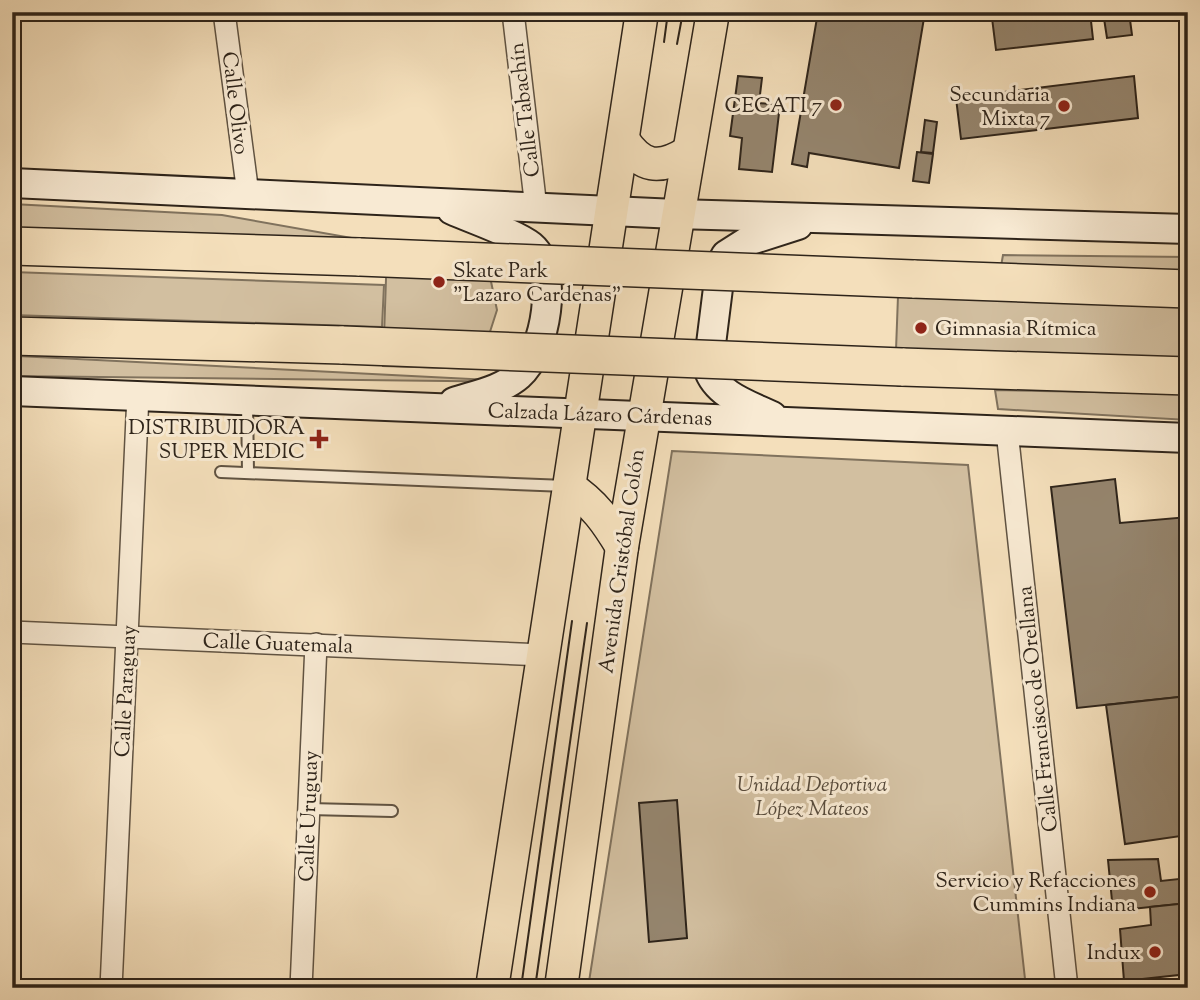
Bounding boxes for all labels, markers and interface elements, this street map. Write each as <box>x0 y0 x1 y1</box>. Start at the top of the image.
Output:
street label: Calle Tabachín <box>503 41 549 179</box>
street label: Calle Olivo <box>213 50 255 156</box>
place label: Secundaria Mixta 7 <box>949 81 1050 135</box>
place label: CECATI 7 <box>724 92 822 122</box>
marker: CECATI 7 <box>828 97 844 113</box>
marker: Secundaria Mixta 7 <box>1056 98 1072 114</box>
place label: Skate Park "Lazaro Cardenas" <box>453 257 621 311</box>
marker: Skate Park "Lazaro Cardenas" <box>431 274 447 290</box>
place label: Gimnasia Rítmica <box>935 315 1097 345</box>
marker: Gimnasia Rítmica <box>913 320 929 336</box>
street label: Calzada Lázaro Cárdenas <box>487 397 713 435</box>
place label: DISTRIBUIDORA SUPER MEDIC <box>128 414 305 468</box>
marker: DISTRIBUIDORA SUPER MEDIC <box>311 431 327 447</box>
street label: Avenida Cristóbal Colón <box>592 447 654 675</box>
street label: Calle Francisco de Orellana <box>1011 584 1067 833</box>
street label: Calle Paraguay <box>109 624 145 758</box>
street label: Calle Guatemala <box>202 627 354 663</box>
street label: Calle Uruguay <box>293 749 327 882</box>
park label: Unidad Deportiva López Mateos <box>737 771 887 825</box>
place label: Servicio y Refacciones Cummins Indiana <box>935 867 1136 921</box>
marker: Servicio y Refacciones Cummins Indiana <box>1142 884 1158 900</box>
place label: Indux <box>1087 939 1141 969</box>
marker: Indux <box>1147 944 1163 960</box>

